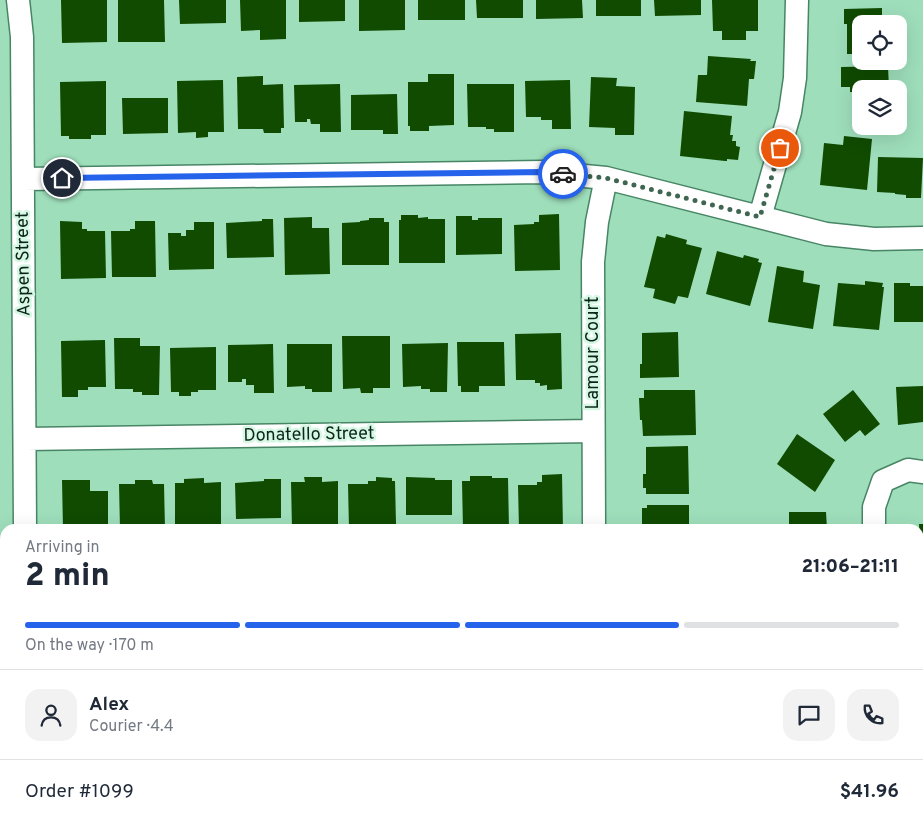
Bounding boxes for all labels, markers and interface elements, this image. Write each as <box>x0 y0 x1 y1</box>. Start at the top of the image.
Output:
map controls <box>852 15 907 135</box>
button: locate <box>852 15 907 70</box>
button: layers <box>852 80 907 135</box>
pin <box>759 127 801 169</box>
icon: bag <box>766 134 794 162</box>
courier <box>538 149 588 199</box>
pin <box>41 157 83 199</box>
icon: car <box>549 160 577 188</box>
icon: home <box>48 164 76 192</box>
street label: Aspen Street <box>12 211 36 317</box>
street label: Lamour Court <box>582 297 605 409</box>
street label: Donatello Street <box>243 422 375 448</box>
text: Arriving in <box>25 538 100 558</box>
text: 21:06–21:11 <box>801 555 899 579</box>
text: 2 min <box>25 557 110 597</box>
text: On the way · 170 m <box>25 636 154 656</box>
button: person <box>25 689 77 741</box>
button: chat <box>783 689 835 741</box>
button: phone <box>847 689 899 741</box>
text: Alex <box>89 693 129 717</box>
text: Courier · 4.4 <box>89 717 174 737</box>
text: Order #1099 <box>25 780 134 804</box>
text: $41.96 <box>840 780 899 804</box>

